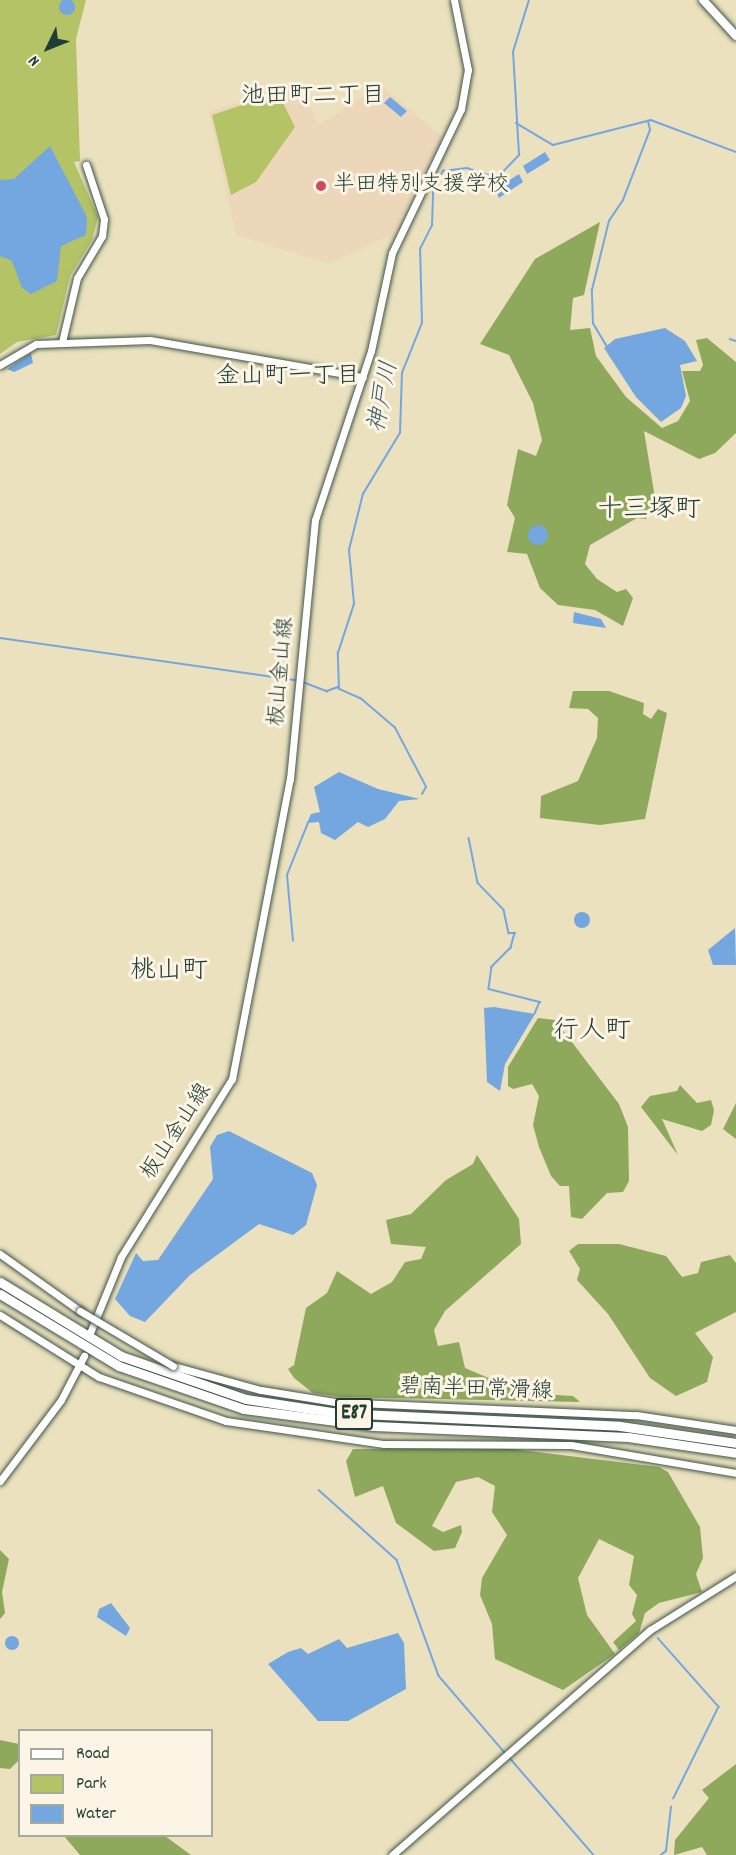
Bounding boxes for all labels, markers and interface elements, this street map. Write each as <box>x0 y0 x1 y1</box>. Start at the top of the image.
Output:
north arrow <box>18 18 78 78</box>
text: N <box>23 50 46 71</box>
district label: 池田町二丁目 <box>241 84 385 112</box>
place label: 半田特別支援学校 <box>333 173 509 199</box>
marker: 半田特別支援学校 <box>314 179 328 193</box>
water label: 神戸川 <box>364 359 406 435</box>
district label: 金山町一丁目 <box>216 364 360 392</box>
district label: 十三塚町 <box>597 495 701 527</box>
street label: 板山金山線 <box>264 616 300 728</box>
district label: 桃山町 <box>130 956 208 988</box>
district label: 行人町 <box>553 1016 631 1048</box>
street label: 板山金山線 <box>136 1079 218 1185</box>
street label: 碧南半田常滑線 <box>399 1374 553 1406</box>
road number: E87 <box>334 1396 374 1432</box>
legend <box>18 1729 213 1837</box>
text: Road <box>76 1742 110 1767</box>
text: Park <box>76 1772 107 1797</box>
text: Water <box>76 1802 116 1827</box>

